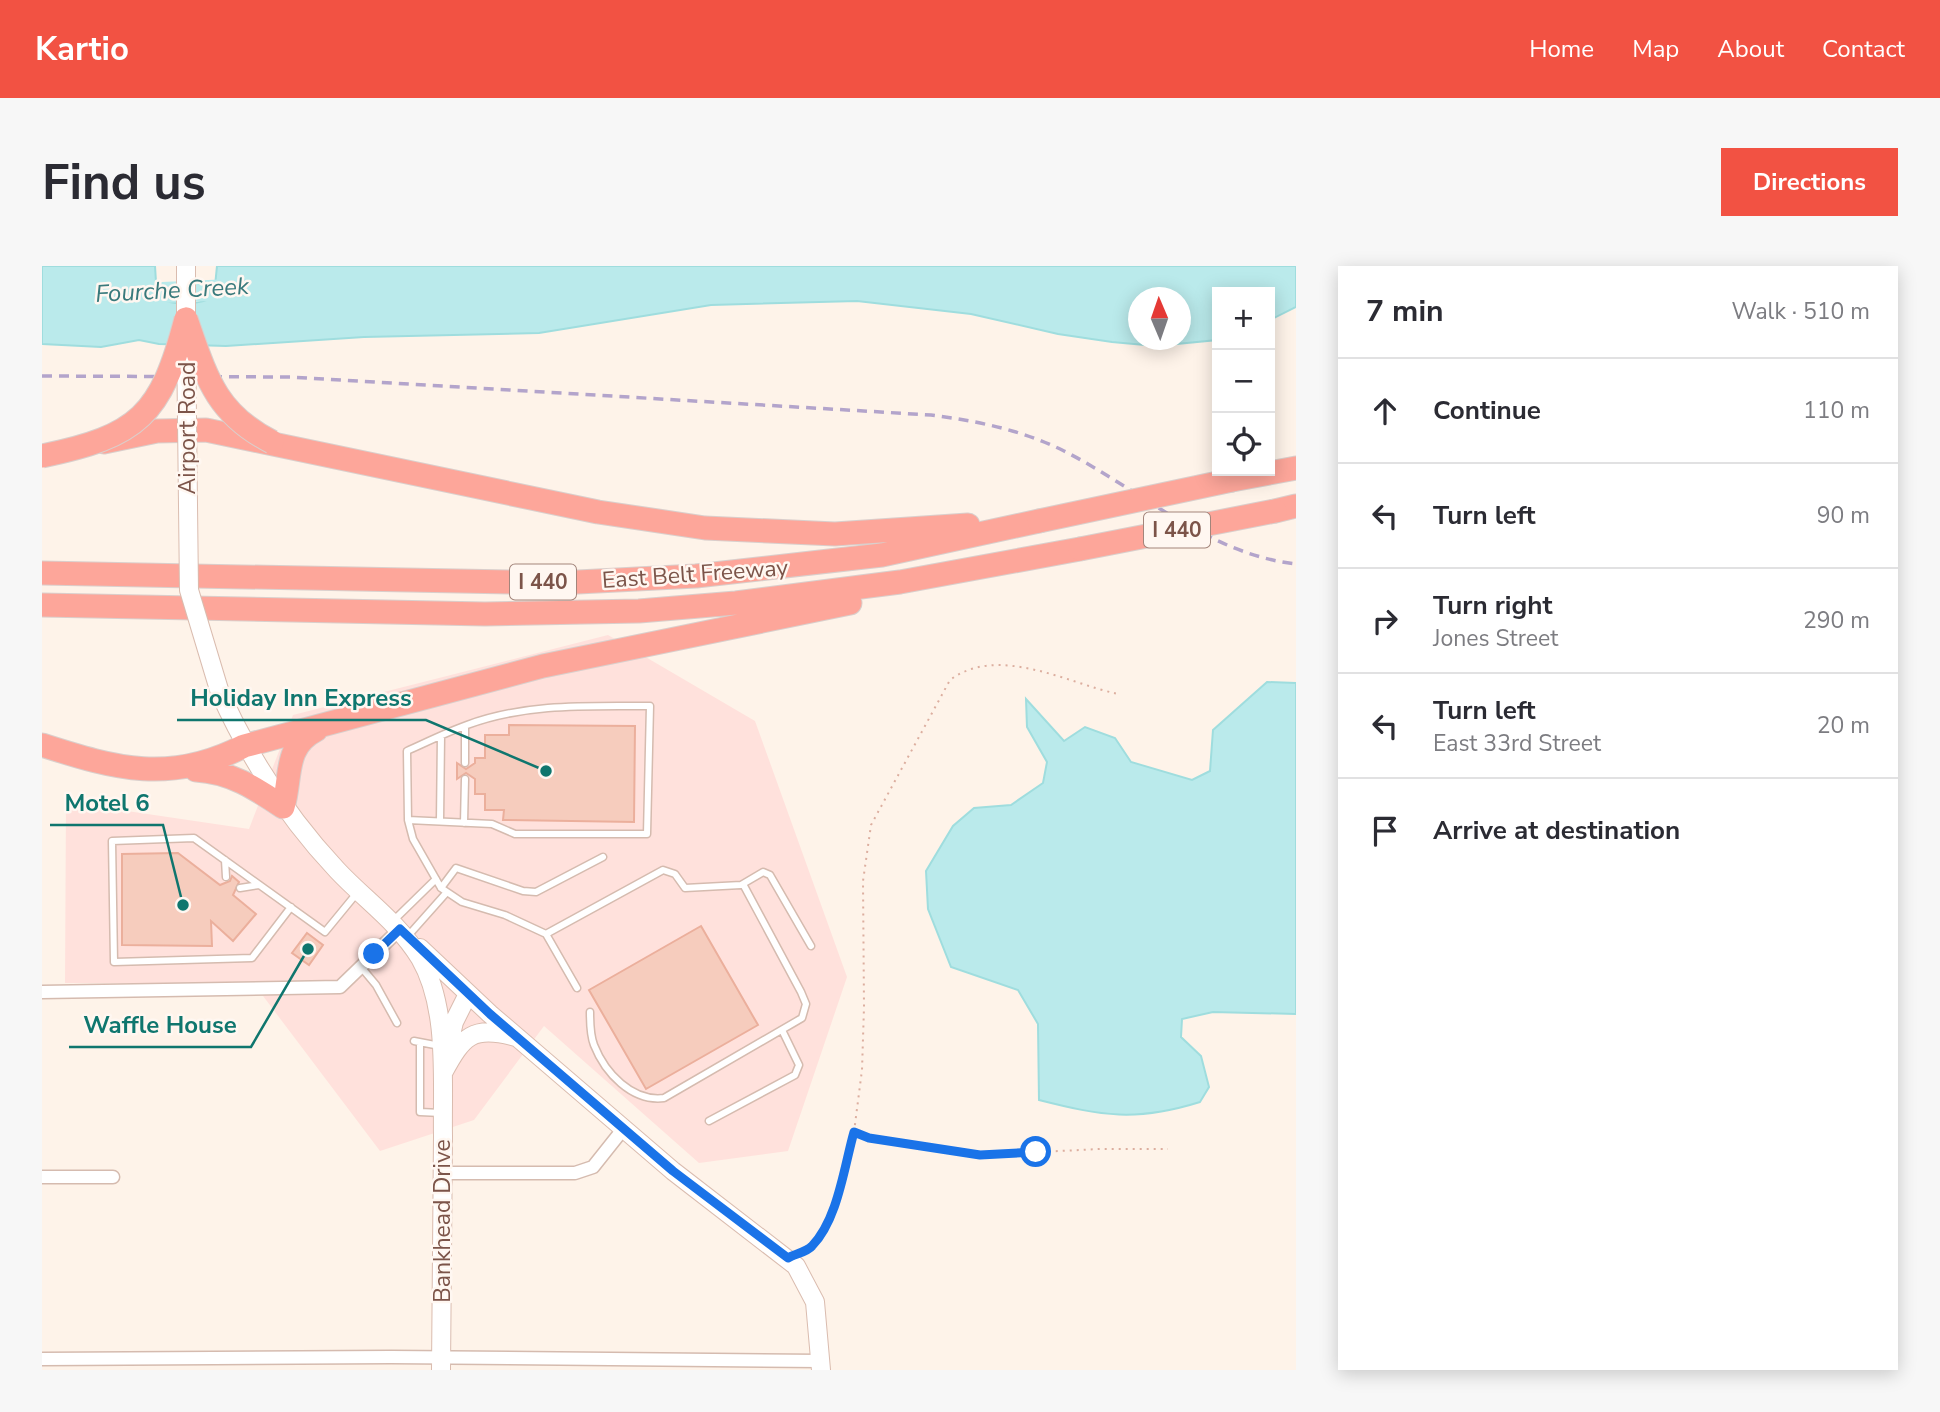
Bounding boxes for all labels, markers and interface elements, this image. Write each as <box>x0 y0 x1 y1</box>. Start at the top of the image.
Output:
text: Kartio <box>35 27 129 72</box>
text: Home <box>1529 33 1594 65</box>
text: Map <box>1632 33 1679 65</box>
text: About <box>1717 33 1784 65</box>
text: Contact <box>1822 33 1905 65</box>
button: Directions <box>1721 148 1898 216</box>
text: Find us <box>42 149 206 216</box>
water label: Fourche Creek <box>94 270 251 310</box>
north arrow <box>1128 287 1191 350</box>
map controls <box>1212 287 1275 476</box>
button: + <box>1212 287 1275 350</box>
text: 7 min <box>1366 291 1444 332</box>
text: Walk · 510 m <box>1731 296 1870 327</box>
button: − <box>1212 350 1275 413</box>
street label: Airport Road <box>172 362 203 494</box>
icon: ahead <box>1366 392 1404 430</box>
text: Continue <box>1433 393 1541 428</box>
text: 110 m <box>1803 395 1870 426</box>
button: locate <box>1212 413 1275 476</box>
icon: left <box>1366 497 1404 535</box>
text: Turn left <box>1433 498 1536 533</box>
text: 90 m <box>1817 500 1870 531</box>
road number: I 440 <box>1144 512 1210 548</box>
street label: East Belt Freeway <box>601 552 789 596</box>
road number: I 440 <box>510 564 576 600</box>
text: Turn right <box>1433 588 1552 623</box>
icon: right <box>1366 602 1404 640</box>
text: 290 m <box>1803 605 1870 636</box>
text: Jones Street <box>1433 623 1558 654</box>
callout: Holiday Inn Express <box>177 675 426 720</box>
text: Holiday Inn Express <box>190 682 412 714</box>
text: Turn left <box>1433 693 1536 728</box>
icon: left <box>1366 707 1404 745</box>
text: 20 m <box>1817 710 1870 741</box>
text: East 33rd Street <box>1433 728 1601 759</box>
callout: Motel 6 <box>50 780 163 825</box>
text: Motel 6 <box>64 787 150 819</box>
icon: arrive <box>1366 812 1404 850</box>
text: Arrive at destination <box>1433 813 1680 848</box>
route end <box>358 938 389 969</box>
callout: Waffle House <box>69 1002 251 1047</box>
text: Waffle House <box>83 1009 237 1041</box>
route start <box>1020 1136 1051 1167</box>
street label: Bankhead Drive <box>427 1139 458 1303</box>

